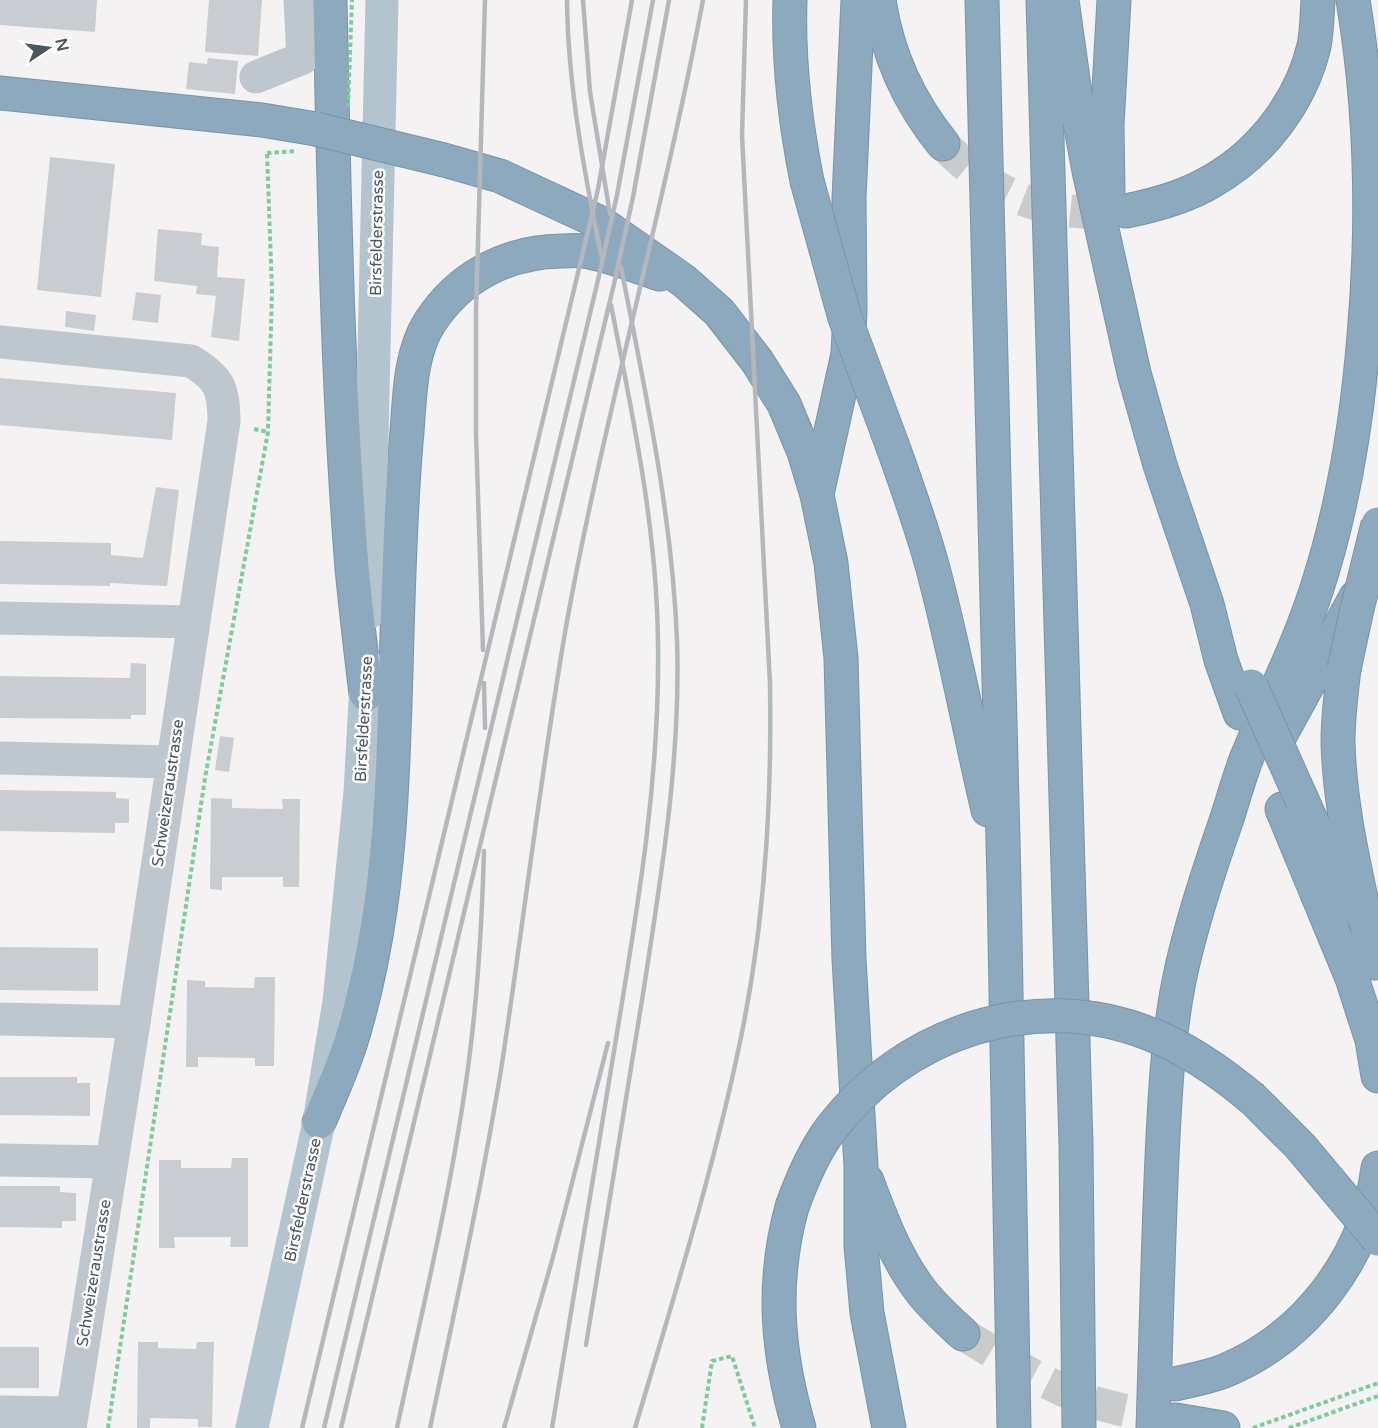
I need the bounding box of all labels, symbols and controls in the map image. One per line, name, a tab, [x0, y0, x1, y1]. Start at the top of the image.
north arrow	[18, 18, 78, 78]
text: N	[50, 36, 73, 53]
street label: Birsfelderstrasse	[366, 170, 388, 296]
street label: Birsfelderstrasse	[351, 656, 377, 782]
street label: Schweizeraustrasse	[148, 718, 188, 868]
street label: Birsfelderstrasse	[280, 1136, 326, 1264]
street label: Schweizeraustrasse	[72, 1198, 116, 1348]

